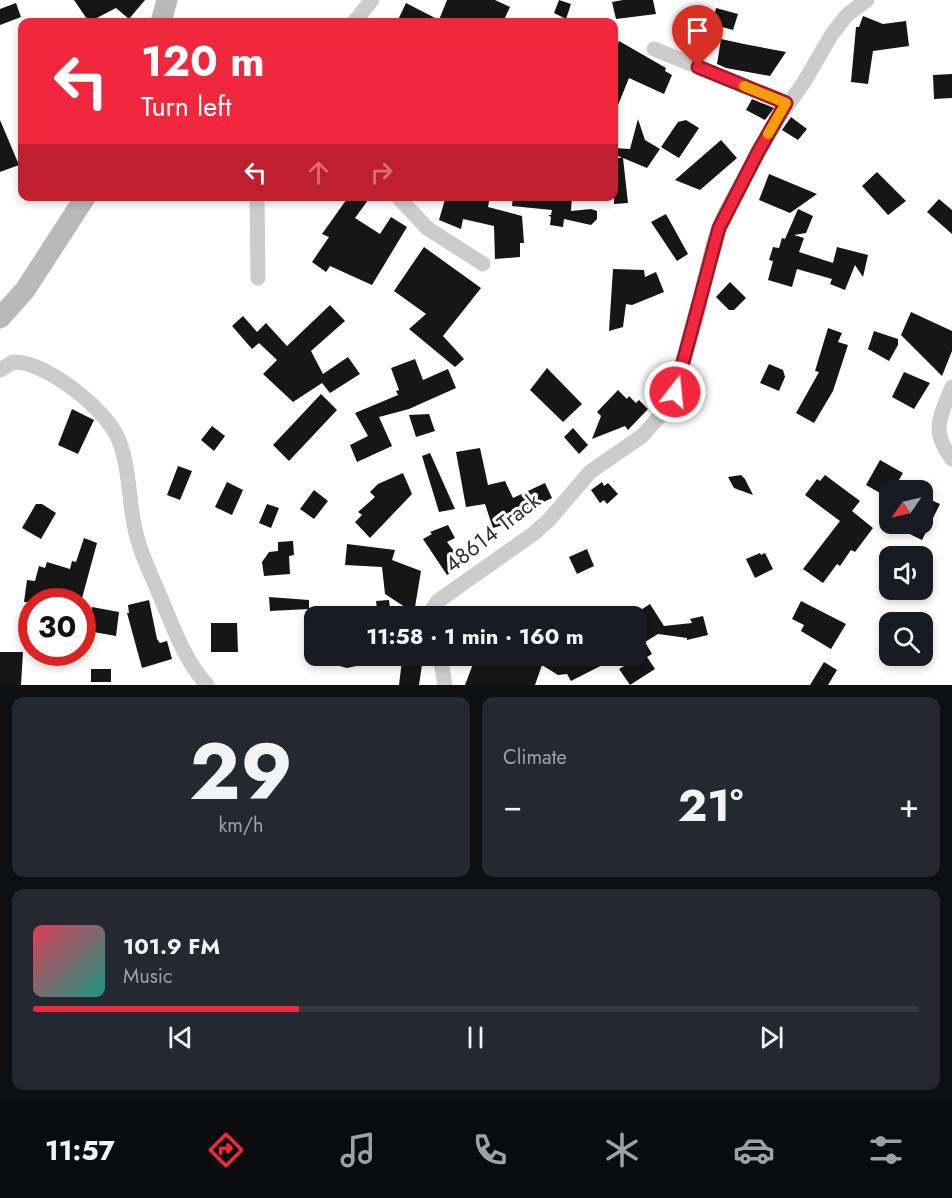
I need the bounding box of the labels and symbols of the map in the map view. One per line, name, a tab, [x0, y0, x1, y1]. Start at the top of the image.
pin	[672, 5, 723, 67]
position arrow	[643, 360, 707, 424]
north arrow	[879, 480, 933, 534]
street label: 48614 Track	[437, 484, 547, 580]
speed limit sign: 30	[18, 588, 96, 666]

